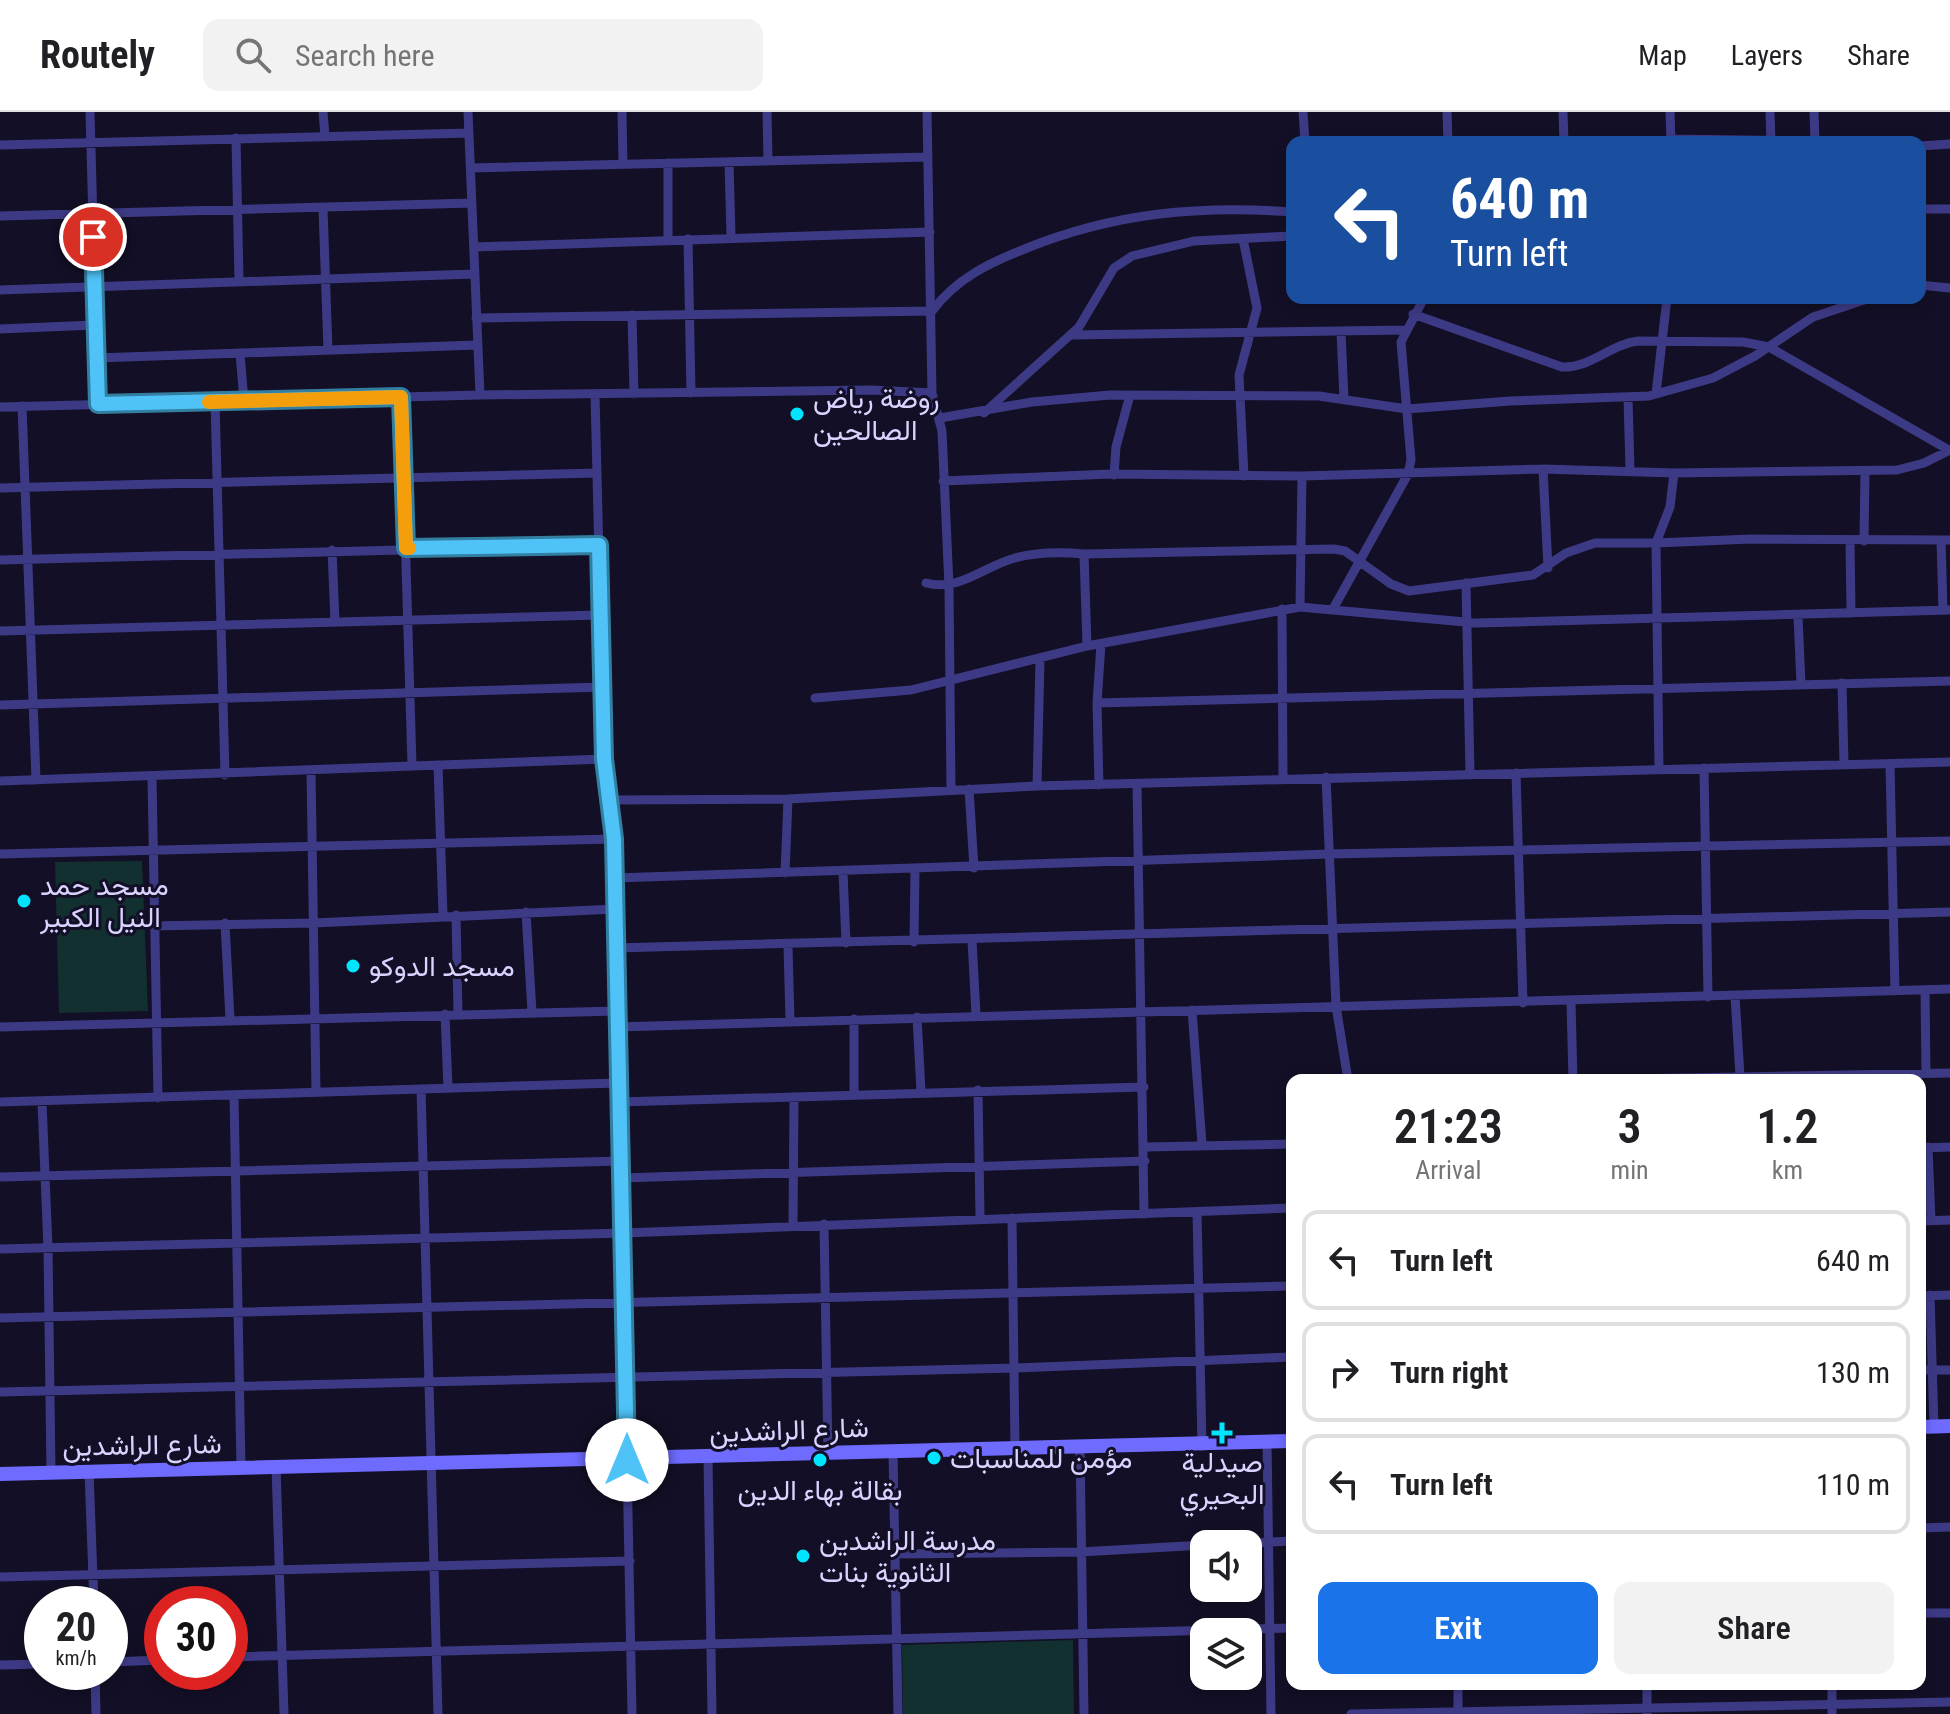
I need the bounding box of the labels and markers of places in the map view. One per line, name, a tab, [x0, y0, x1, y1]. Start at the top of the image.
pin	[59, 203, 127, 271]
place label: روضة رياض الصالحين	[813, 382, 940, 447]
marker: روضة رياض الصالحين	[788, 405, 806, 423]
place label: مسجد حمد النيل الكبير	[39, 869, 169, 935]
marker: مسجد حمد النيل الكبير	[15, 892, 33, 910]
place label: مسجد الدوكو	[369, 950, 515, 984]
marker: مسجد الدوكو	[344, 957, 362, 975]
marker: صيدلية البحيري	[1213, 1424, 1231, 1442]
place label: مؤمن للمناسبات	[950, 1442, 1132, 1476]
place label: صيدلية البحيري	[1179, 1446, 1265, 1517]
marker: مؤمن للمناسبات	[925, 1449, 943, 1467]
marker: بقالة بهاء الدين	[811, 1451, 829, 1469]
place label: بقالة بهاء الدين	[737, 1474, 903, 1508]
place label: مدرسة الراشدين الثانوية بنات	[819, 1524, 996, 1590]
marker: مدرسة الراشدين الثانوية بنات	[794, 1547, 812, 1565]

